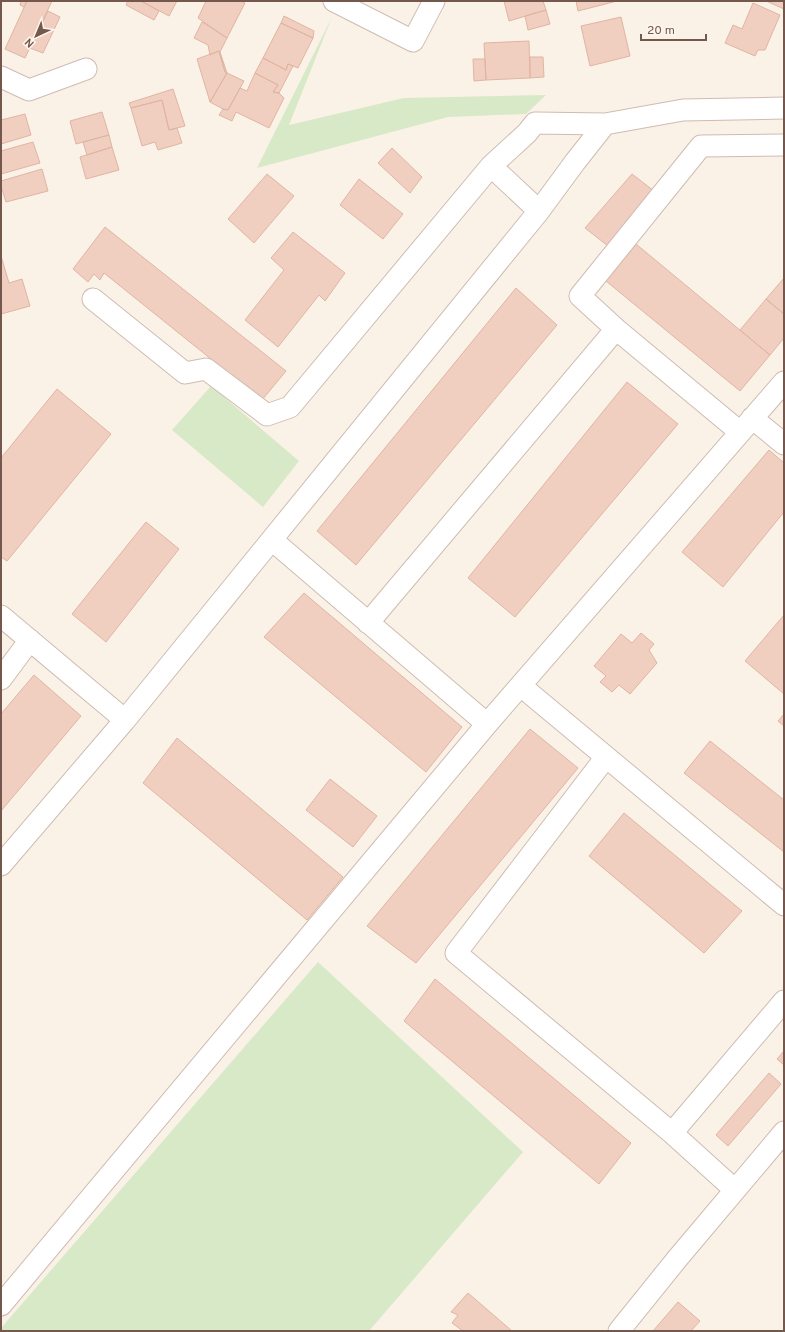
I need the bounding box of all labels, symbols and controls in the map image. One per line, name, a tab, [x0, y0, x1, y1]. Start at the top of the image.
north arrow	[16, 16, 56, 56]
scale bar	[641, 16, 706, 42]
text: 20 m	[647, 23, 675, 39]
text: N	[22, 35, 37, 50]

